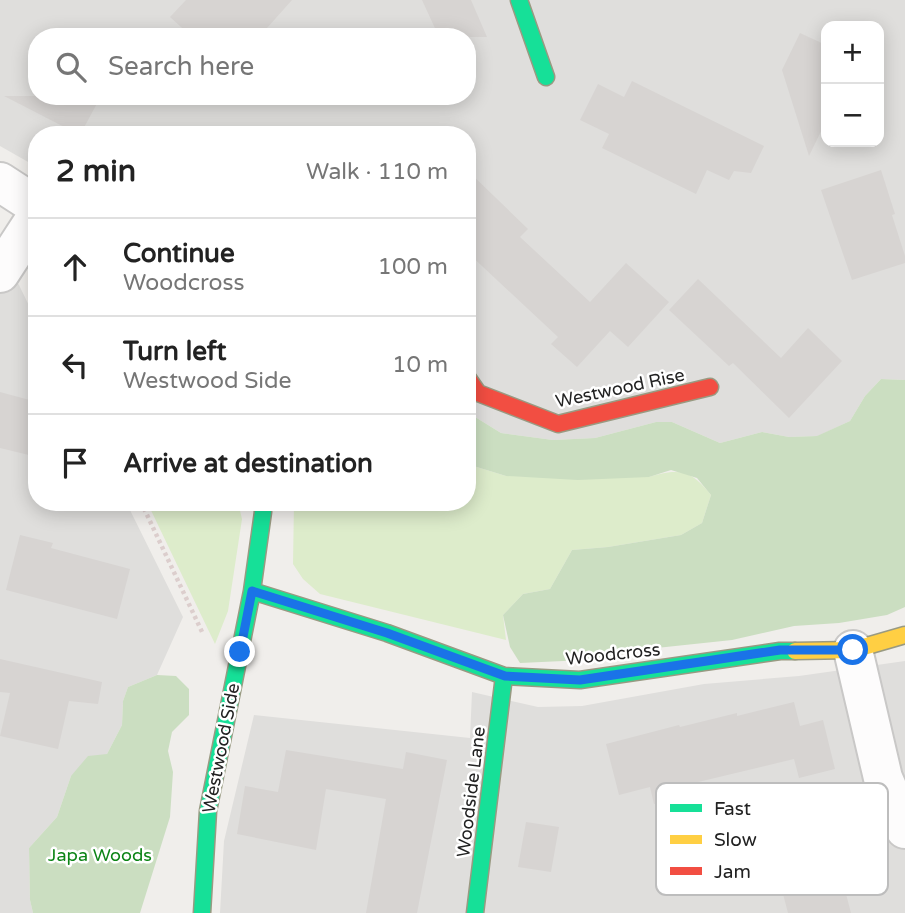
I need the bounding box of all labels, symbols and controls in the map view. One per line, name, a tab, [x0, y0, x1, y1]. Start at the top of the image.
map controls	[821, 21, 884, 147]
button: +	[821, 21, 884, 84]
search box	[28, 28, 476, 105]
icon: search	[52, 48, 90, 86]
text: Search here	[108, 51, 254, 82]
button: −	[821, 84, 884, 147]
text: 2 min	[56, 153, 136, 190]
text: Walk · 110 m	[306, 158, 448, 186]
text: Continue	[123, 238, 235, 269]
icon: ahead	[56, 248, 94, 286]
text: 100 m	[378, 253, 448, 281]
text: Woodcross	[123, 269, 245, 297]
text: Turn left	[123, 336, 226, 367]
icon: left	[56, 346, 94, 384]
text: 10 m	[392, 351, 448, 379]
street label: Westwood Rise	[554, 364, 686, 412]
text: Westwood Side	[123, 367, 292, 395]
icon: arrive	[56, 444, 94, 482]
text: Arrive at destination	[123, 448, 373, 479]
route start	[837, 634, 868, 665]
route end	[224, 636, 255, 667]
street label: Woodcross	[565, 638, 661, 670]
street label: Westwood Side	[198, 681, 244, 815]
street label: Woodside Lane	[452, 725, 490, 859]
legend	[656, 783, 888, 895]
text: Fast	[714, 798, 751, 820]
text: Slow	[714, 829, 757, 851]
park label: Japa Woods	[48, 844, 152, 866]
text: Jam	[714, 861, 751, 883]

